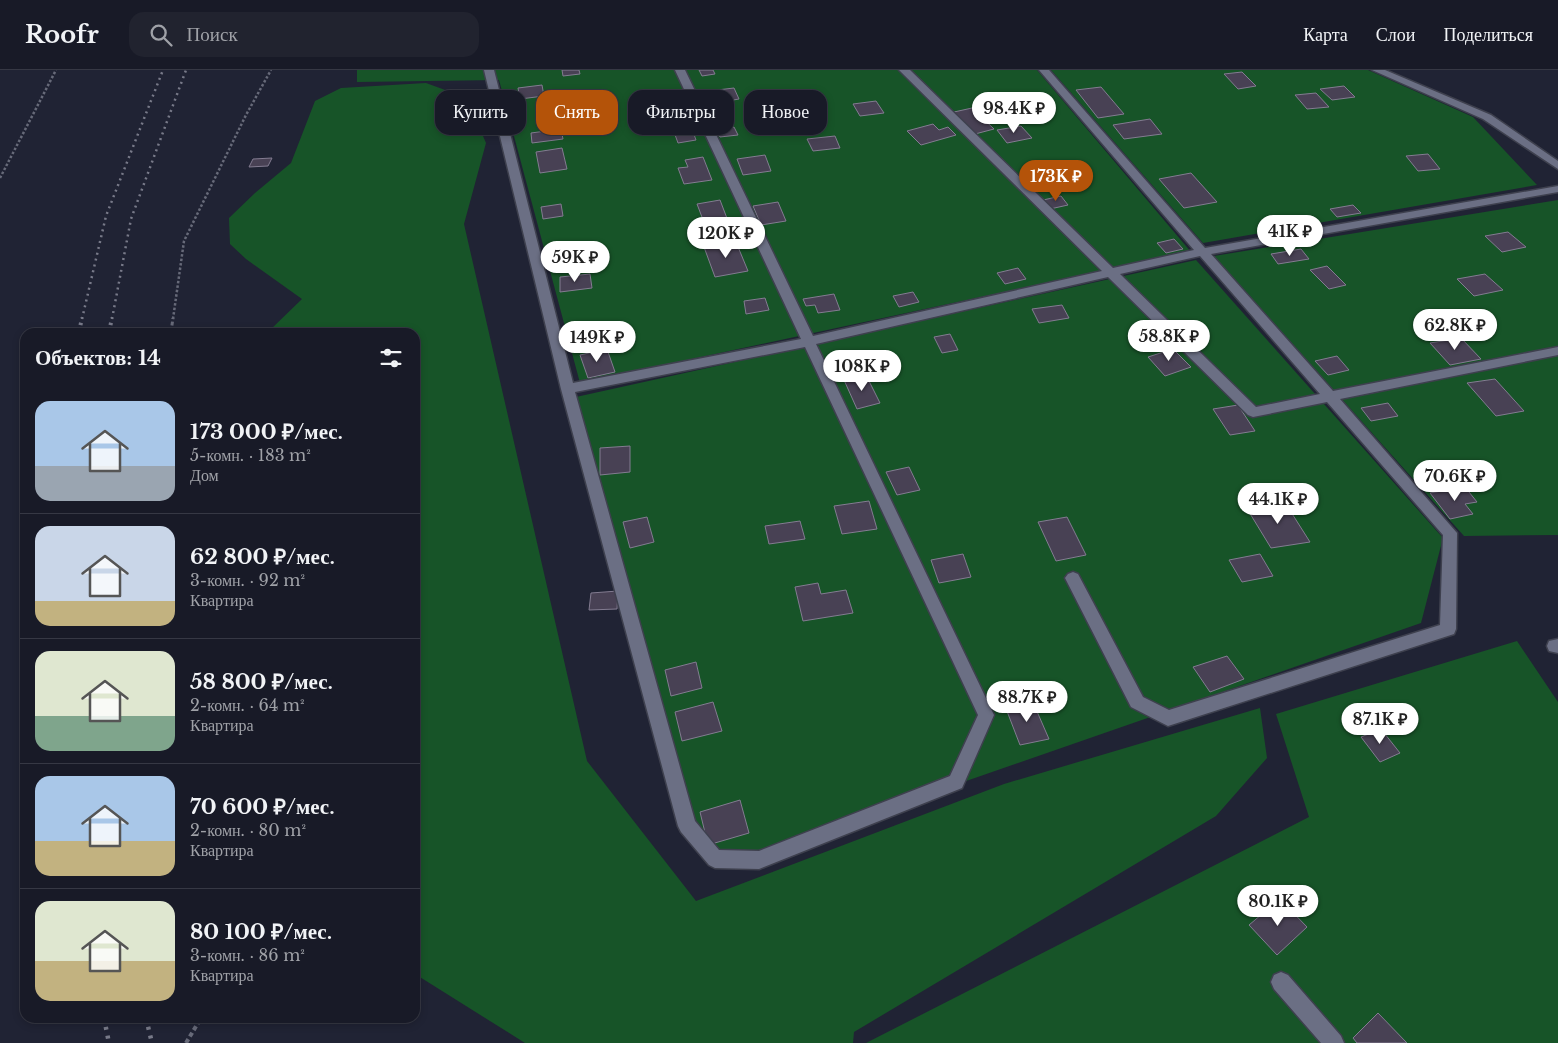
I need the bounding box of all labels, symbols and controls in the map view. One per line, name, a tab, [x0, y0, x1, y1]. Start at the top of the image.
search box	[129, 12, 479, 57]
text: Roofr	[25, 20, 99, 49]
icon: search	[147, 21, 175, 49]
text: Поиск	[187, 23, 238, 46]
text: Карта	[1303, 24, 1348, 46]
text: Слои	[1376, 24, 1415, 46]
text: Поделиться	[1443, 24, 1533, 46]
chip: Купить	[435, 90, 526, 135]
chip: Снять	[536, 90, 618, 135]
chip: Фильтры	[628, 90, 734, 135]
chip: Новое	[744, 90, 827, 135]
pin: 98.4K ₽	[968, 92, 1060, 134]
text: 98.4K ₽	[983, 98, 1045, 118]
pin: 173K ₽	[1015, 160, 1097, 202]
text: 173K ₽	[1030, 166, 1082, 186]
pin: 41K ₽	[1255, 214, 1325, 257]
pin: 120K ₽	[685, 216, 767, 259]
text: 41K ₽	[1268, 221, 1312, 241]
text: 120K ₽	[698, 223, 754, 243]
pin: 59K ₽	[540, 240, 610, 283]
text: 59K ₽	[552, 247, 598, 267]
pin: 62.8K ₽	[1409, 308, 1501, 351]
text: 62.8K ₽	[1424, 315, 1486, 335]
pin: 149K ₽	[556, 320, 638, 363]
pin: 58.8K ₽	[1123, 320, 1215, 362]
text: 58.8K ₽	[1139, 326, 1199, 346]
text: 149K ₽	[570, 327, 624, 347]
icon: filters	[377, 344, 405, 372]
text: Объектов: 14	[35, 345, 161, 371]
pin: 108K ₽	[821, 350, 903, 392]
text: 108K ₽	[834, 356, 890, 376]
text: 173 000 ₽/мес.	[190, 419, 343, 445]
icon: home	[75, 421, 135, 481]
text: 5-комн. · 183 m²	[190, 445, 311, 465]
pin: 70.6K ₽	[1409, 460, 1501, 502]
text: Дом	[190, 465, 219, 485]
text: 70.6K ₽	[1424, 466, 1486, 486]
pin: 44.1K ₽	[1232, 482, 1324, 525]
text: 44.1K ₽	[1249, 489, 1307, 509]
text: 62 800 ₽/мес.	[190, 544, 335, 570]
icon: home	[75, 546, 135, 606]
text: 3-комн. · 92 m²	[190, 570, 305, 590]
text: Квартира	[190, 590, 254, 610]
text: 58 800 ₽/мес.	[190, 669, 333, 695]
icon: home	[75, 671, 135, 731]
pin: 88.7K ₽	[981, 680, 1073, 723]
text: 88.7K ₽	[998, 687, 1056, 707]
text: 2-комн. · 64 m²	[190, 695, 305, 715]
pin: 87.1K ₽	[1334, 702, 1426, 745]
text: 87.1K ₽	[1353, 709, 1408, 729]
text: Квартира	[190, 715, 254, 735]
text: 70 600 ₽/мес.	[190, 794, 335, 820]
icon: home	[75, 796, 135, 856]
text: 2-комн. · 80 m²	[190, 820, 306, 840]
text: Квартира	[190, 840, 254, 860]
pin: 80.1K ₽	[1232, 884, 1324, 927]
text: 80.1K ₽	[1248, 891, 1308, 911]
text: 80 100 ₽/мес.	[190, 919, 332, 945]
icon: home	[75, 921, 135, 981]
text: 3-комн. · 86 m²	[190, 945, 305, 965]
text: Квартира	[190, 965, 254, 985]

